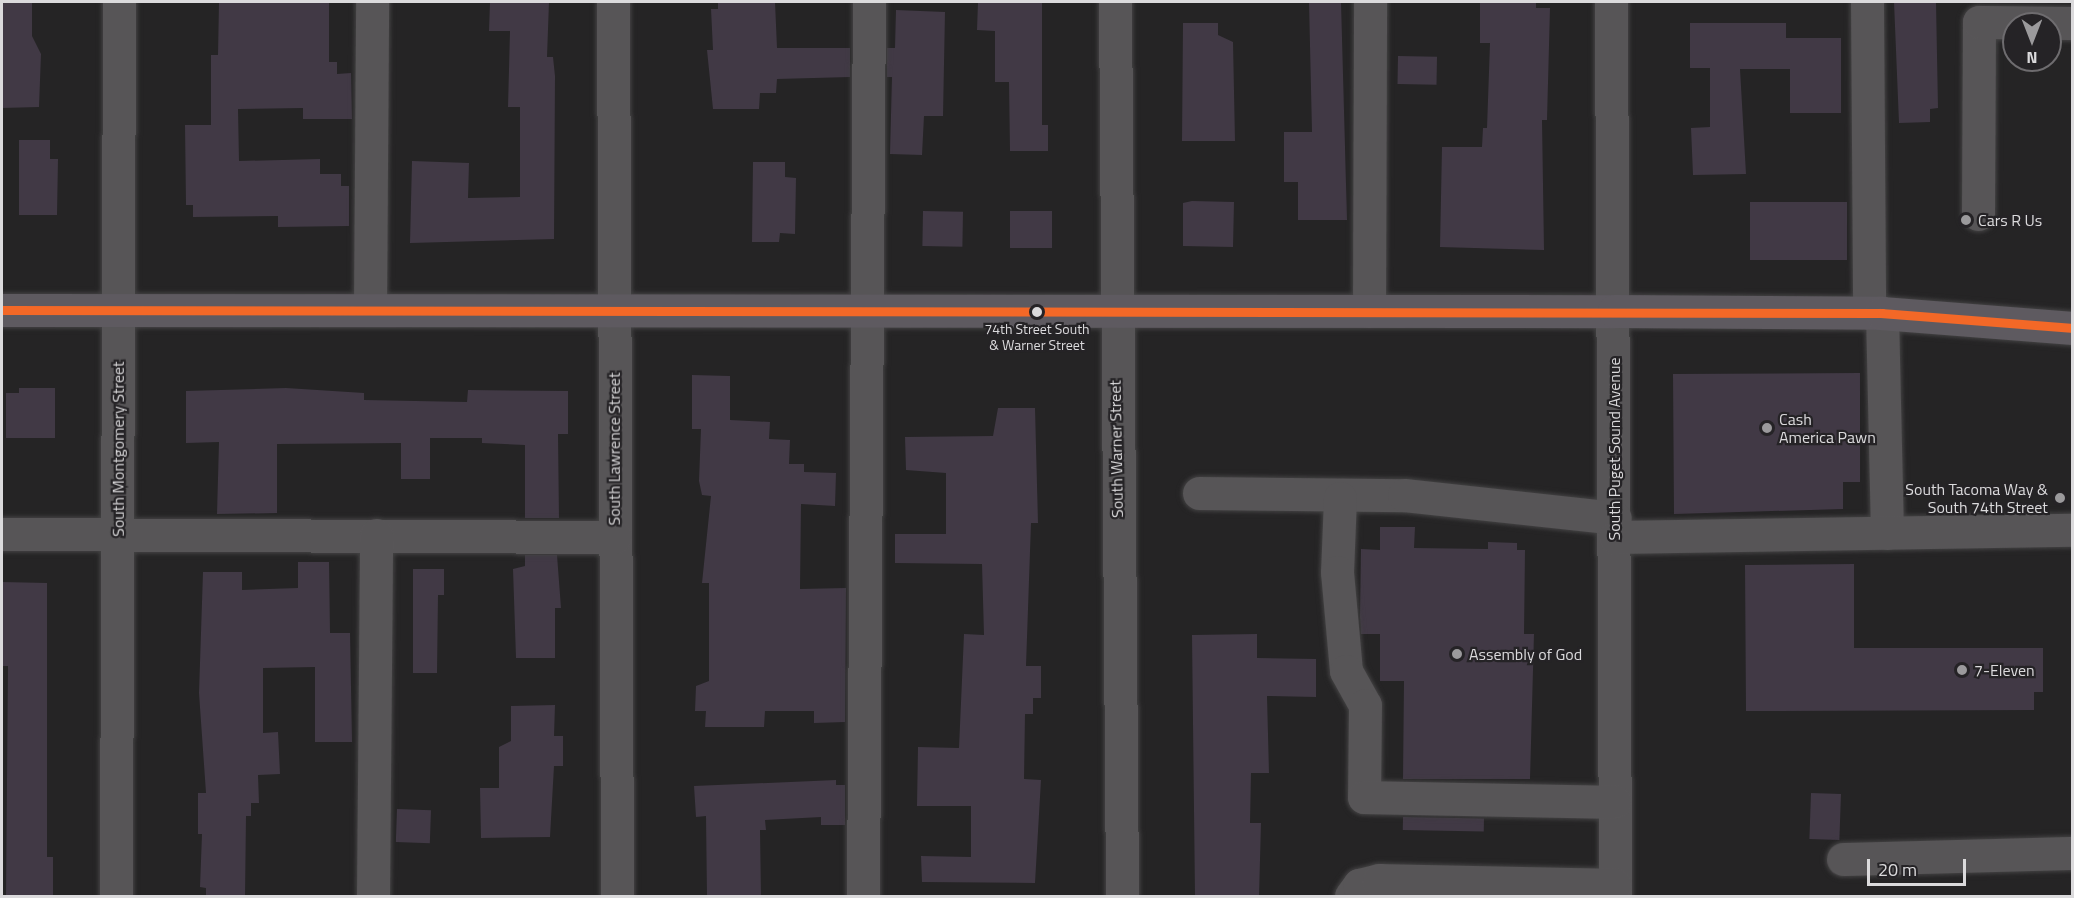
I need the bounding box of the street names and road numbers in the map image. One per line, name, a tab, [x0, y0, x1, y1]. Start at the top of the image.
street label: South Puget Sound Avenue	[1604, 358, 1624, 540]
street label: South Montgomery Street	[108, 361, 128, 537]
street label: South Lawrence Street	[604, 373, 624, 525]
street label: South Warner Street	[1105, 380, 1127, 518]

